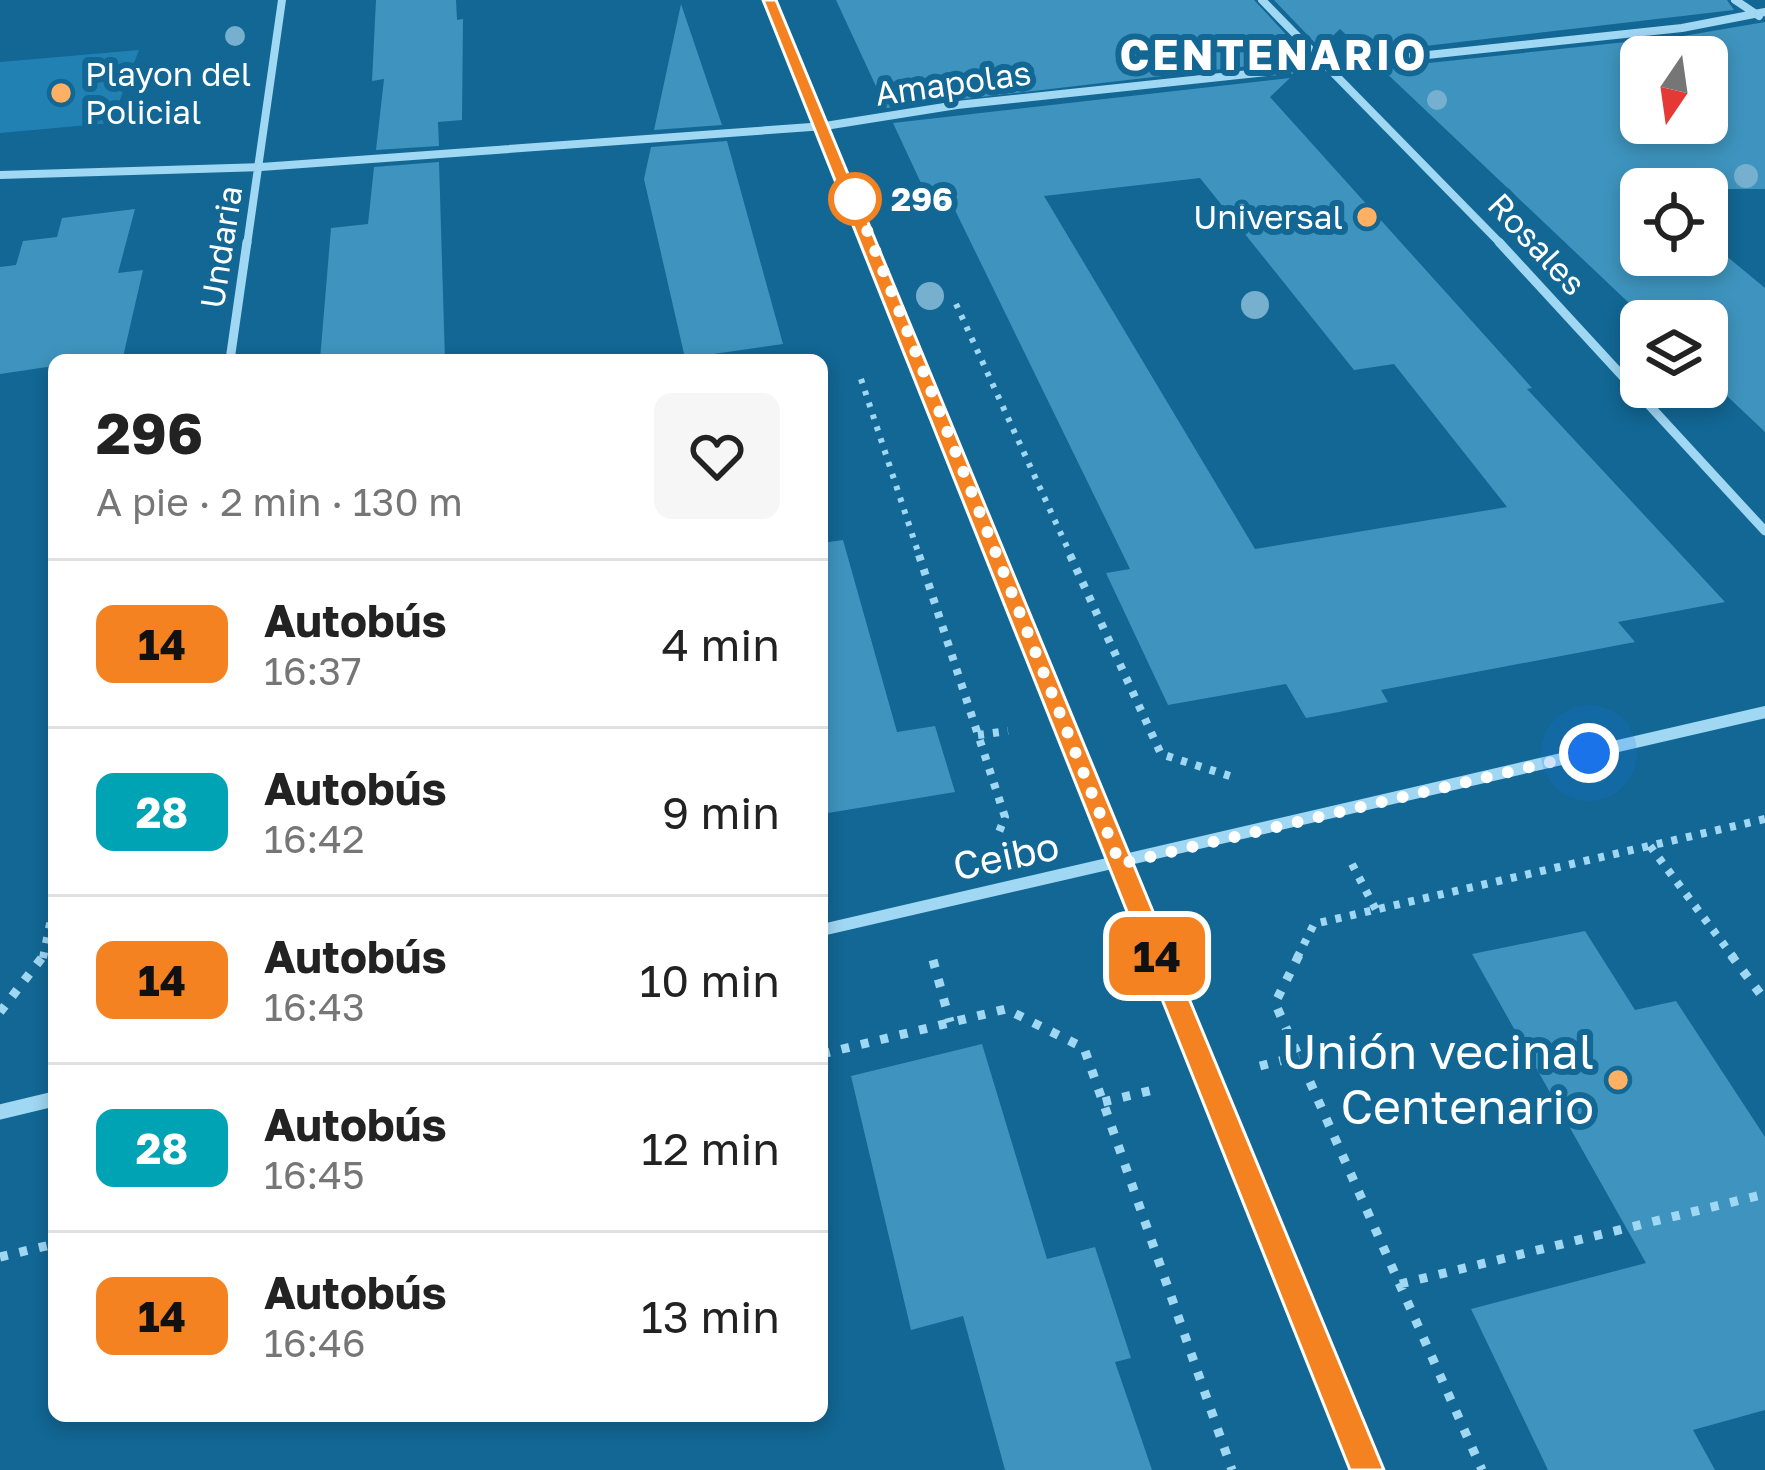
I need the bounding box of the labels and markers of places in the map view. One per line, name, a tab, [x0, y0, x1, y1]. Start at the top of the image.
place label: Playon del Policial	[85, 54, 251, 131]
marker: Playon del Policial	[48, 80, 74, 106]
marker: 296	[830, 174, 880, 224]
place label: 296	[891, 179, 953, 218]
place label: Universal	[1193, 197, 1343, 236]
marker: Universal	[1354, 204, 1380, 230]
place label: Unión vecinal Centenario	[1281, 1022, 1594, 1135]
marker: Unión vecinal Centenario	[1605, 1067, 1631, 1093]

